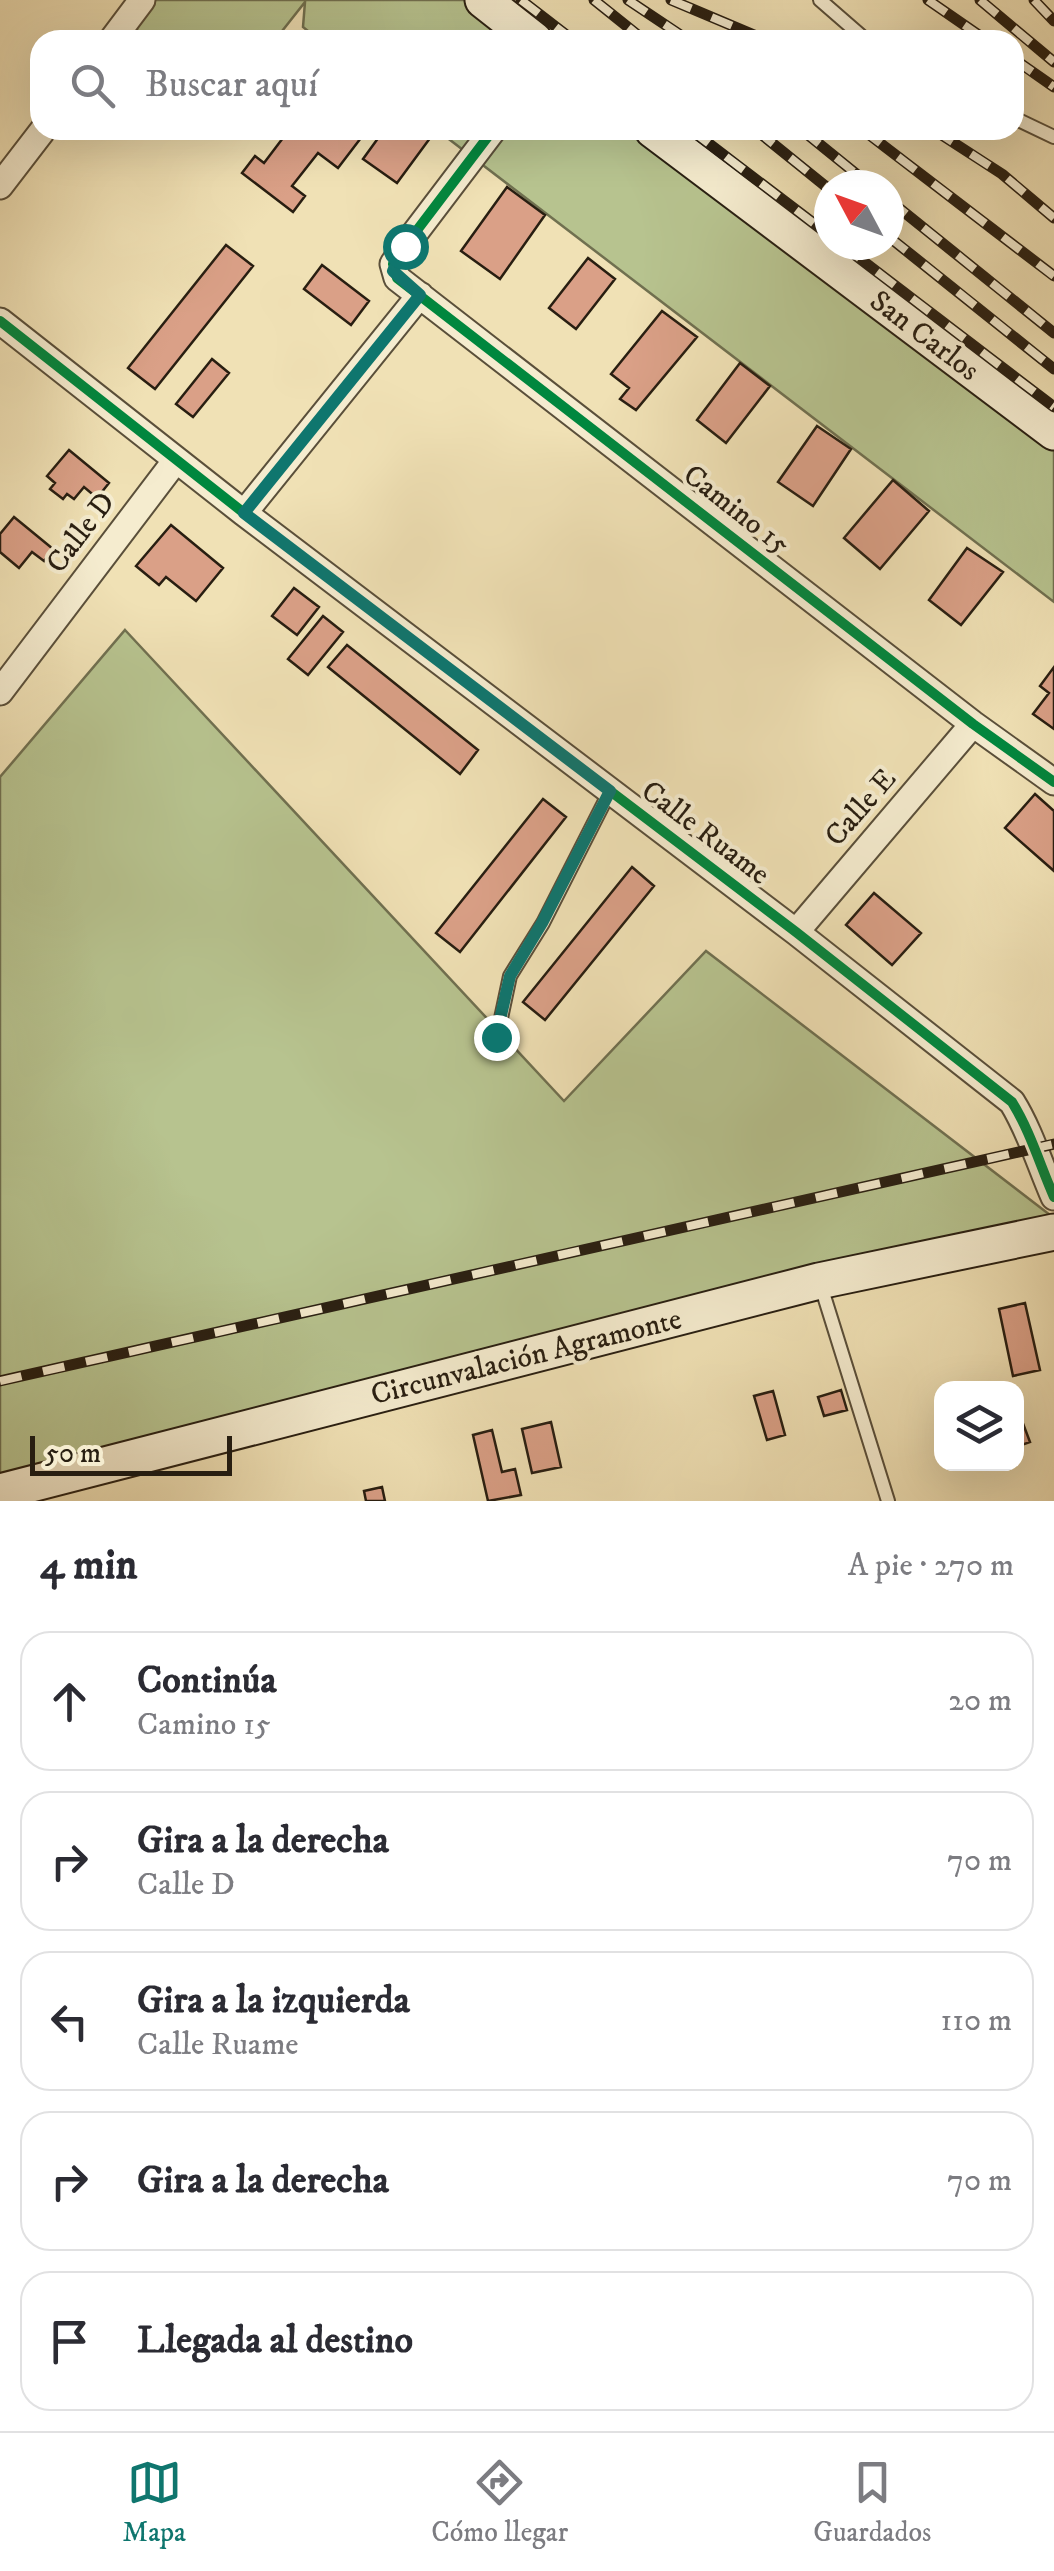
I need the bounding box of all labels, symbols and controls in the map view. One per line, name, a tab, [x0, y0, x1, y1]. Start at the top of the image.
search box	[30, 30, 1024, 140]
icon: search	[65, 58, 120, 113]
text: Buscar aquí	[145, 61, 318, 109]
north arrow	[814, 170, 904, 260]
route start	[383, 224, 429, 270]
street label: San Carlos	[862, 283, 986, 389]
street label: Camino 15	[675, 457, 797, 563]
street label: Calle D	[39, 485, 124, 581]
street label: Calle E	[817, 762, 905, 854]
street label: Calle Ruame	[633, 773, 777, 894]
route end	[474, 1015, 520, 1061]
street label: Circunvalación Agramonte	[367, 1301, 686, 1414]
map controls	[934, 1381, 1024, 1471]
button: layers	[934, 1381, 1024, 1471]
scale bar	[30, 1431, 232, 1476]
text: 50 m	[45, 1436, 101, 1471]
text: 4 min	[40, 1540, 138, 1592]
text: A pie · 270 m	[848, 1546, 1014, 1586]
text: Continúa	[137, 1657, 277, 1705]
icon: ahead	[42, 1674, 97, 1729]
text: 20 m	[948, 1681, 1012, 1721]
text: Camino 15	[137, 1705, 271, 1745]
text: Gira a la derecha	[137, 1817, 389, 1865]
icon: right	[42, 1834, 97, 1889]
text: 70 m	[947, 1841, 1012, 1881]
text: Calle D	[137, 1865, 235, 1905]
text: Gira a la izquierda	[137, 1977, 410, 2025]
icon: left	[42, 1994, 97, 2049]
text: 110 m	[940, 2001, 1012, 2041]
text: Calle Ruame	[137, 2025, 299, 2065]
icon: right	[42, 2154, 97, 2209]
text: Gira a la derecha	[137, 2157, 389, 2205]
text: 70 m	[947, 2161, 1012, 2201]
icon: arrive	[42, 2314, 97, 2369]
text: Llegada al destino	[137, 2317, 413, 2365]
tab: Mapa	[123, 2455, 186, 2550]
tab: Cómo llegar	[431, 2455, 568, 2550]
tab: Guardados	[813, 2455, 931, 2550]

